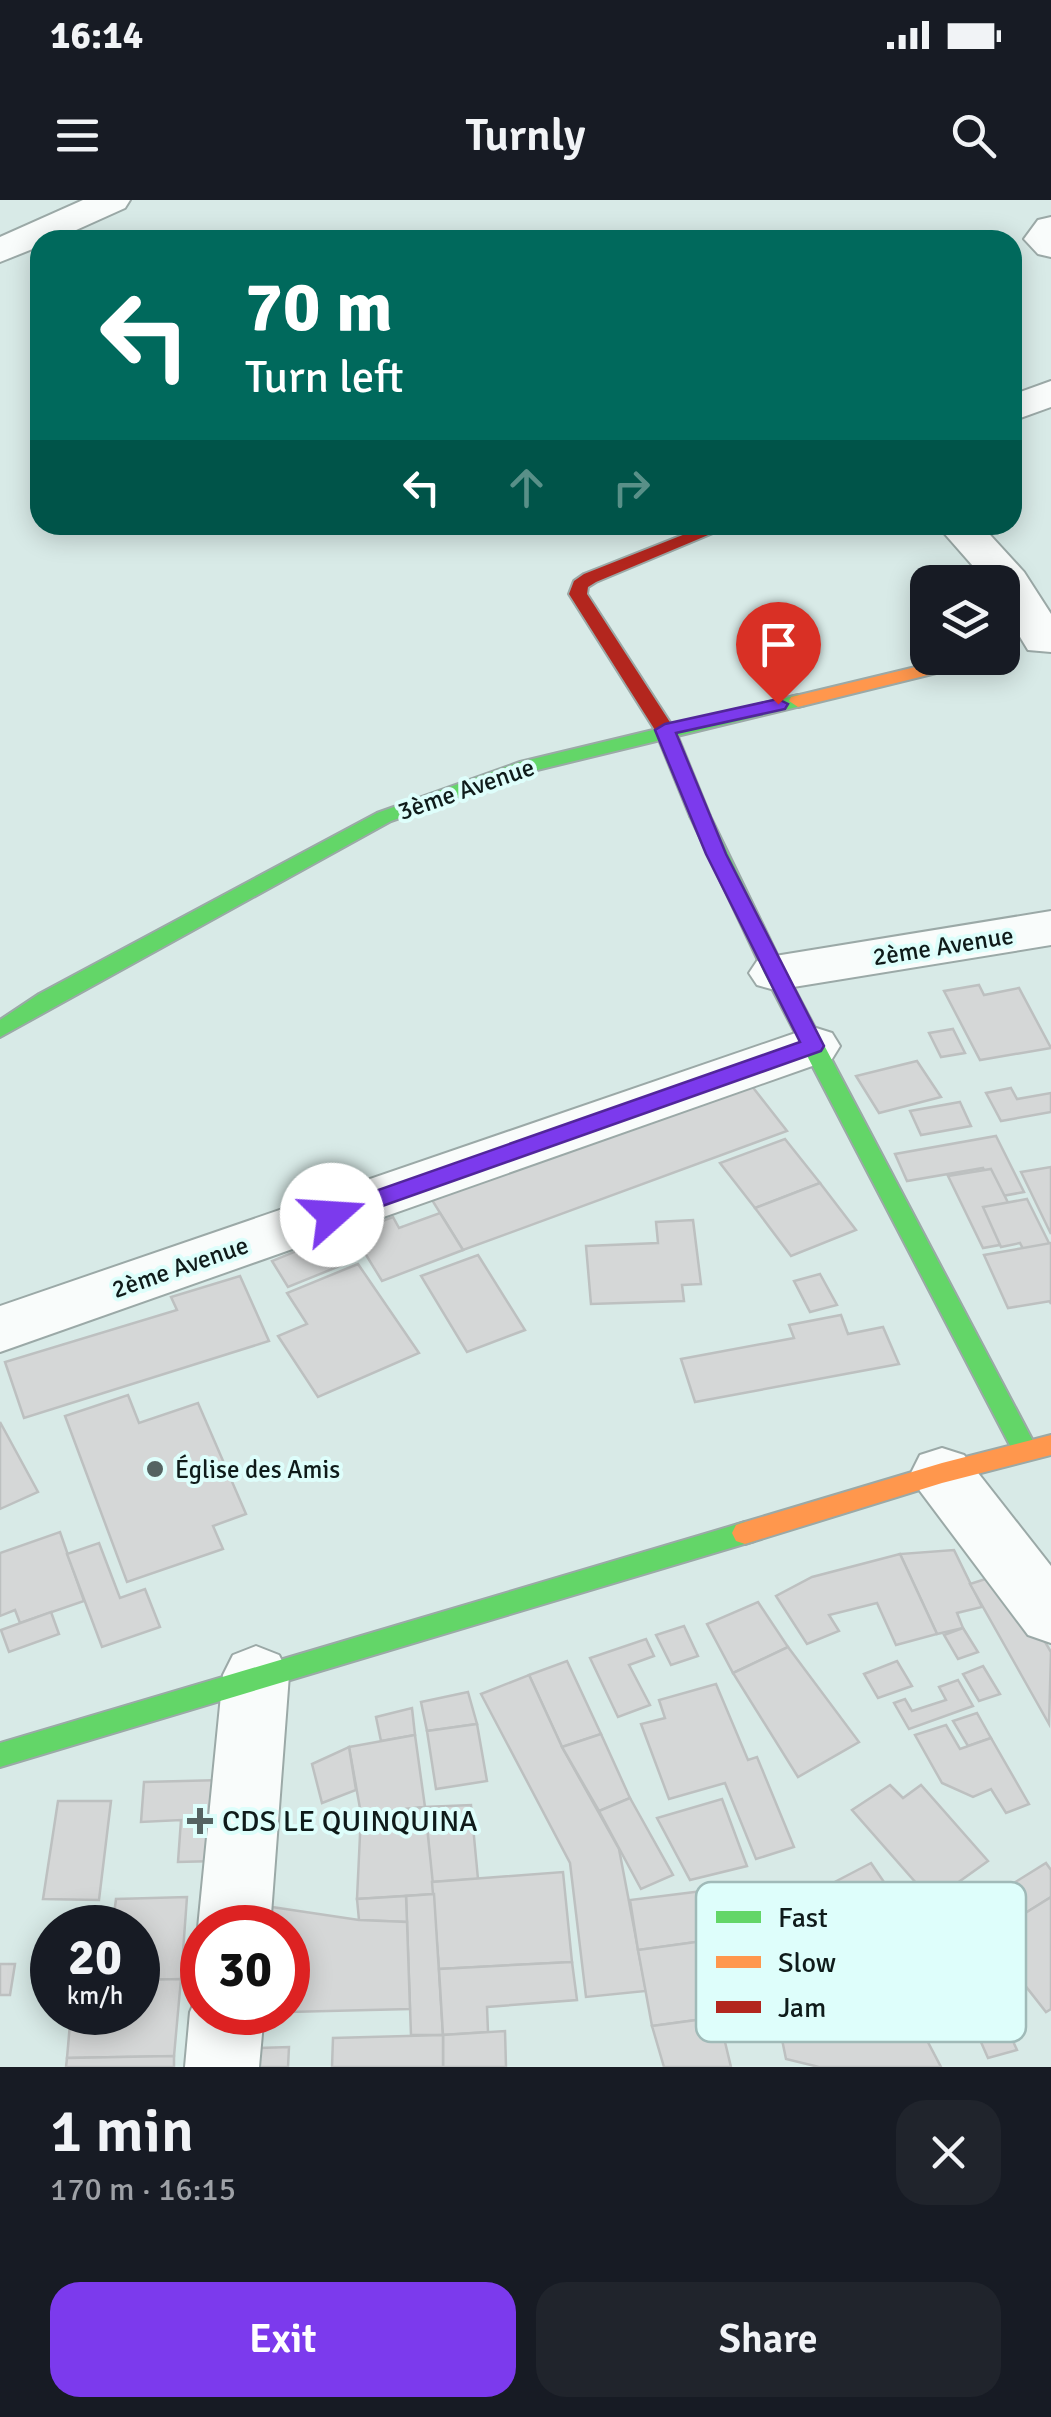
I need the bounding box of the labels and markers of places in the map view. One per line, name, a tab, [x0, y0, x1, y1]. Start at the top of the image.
pin	[736, 602, 821, 705]
place label: Église des Amis	[175, 1454, 340, 1485]
marker: Église des Amis	[144, 1458, 166, 1480]
place label: CDS LE QUINQUINA	[222, 1803, 478, 1840]
marker: CDS LE QUINQUINA	[187, 1808, 213, 1834]

